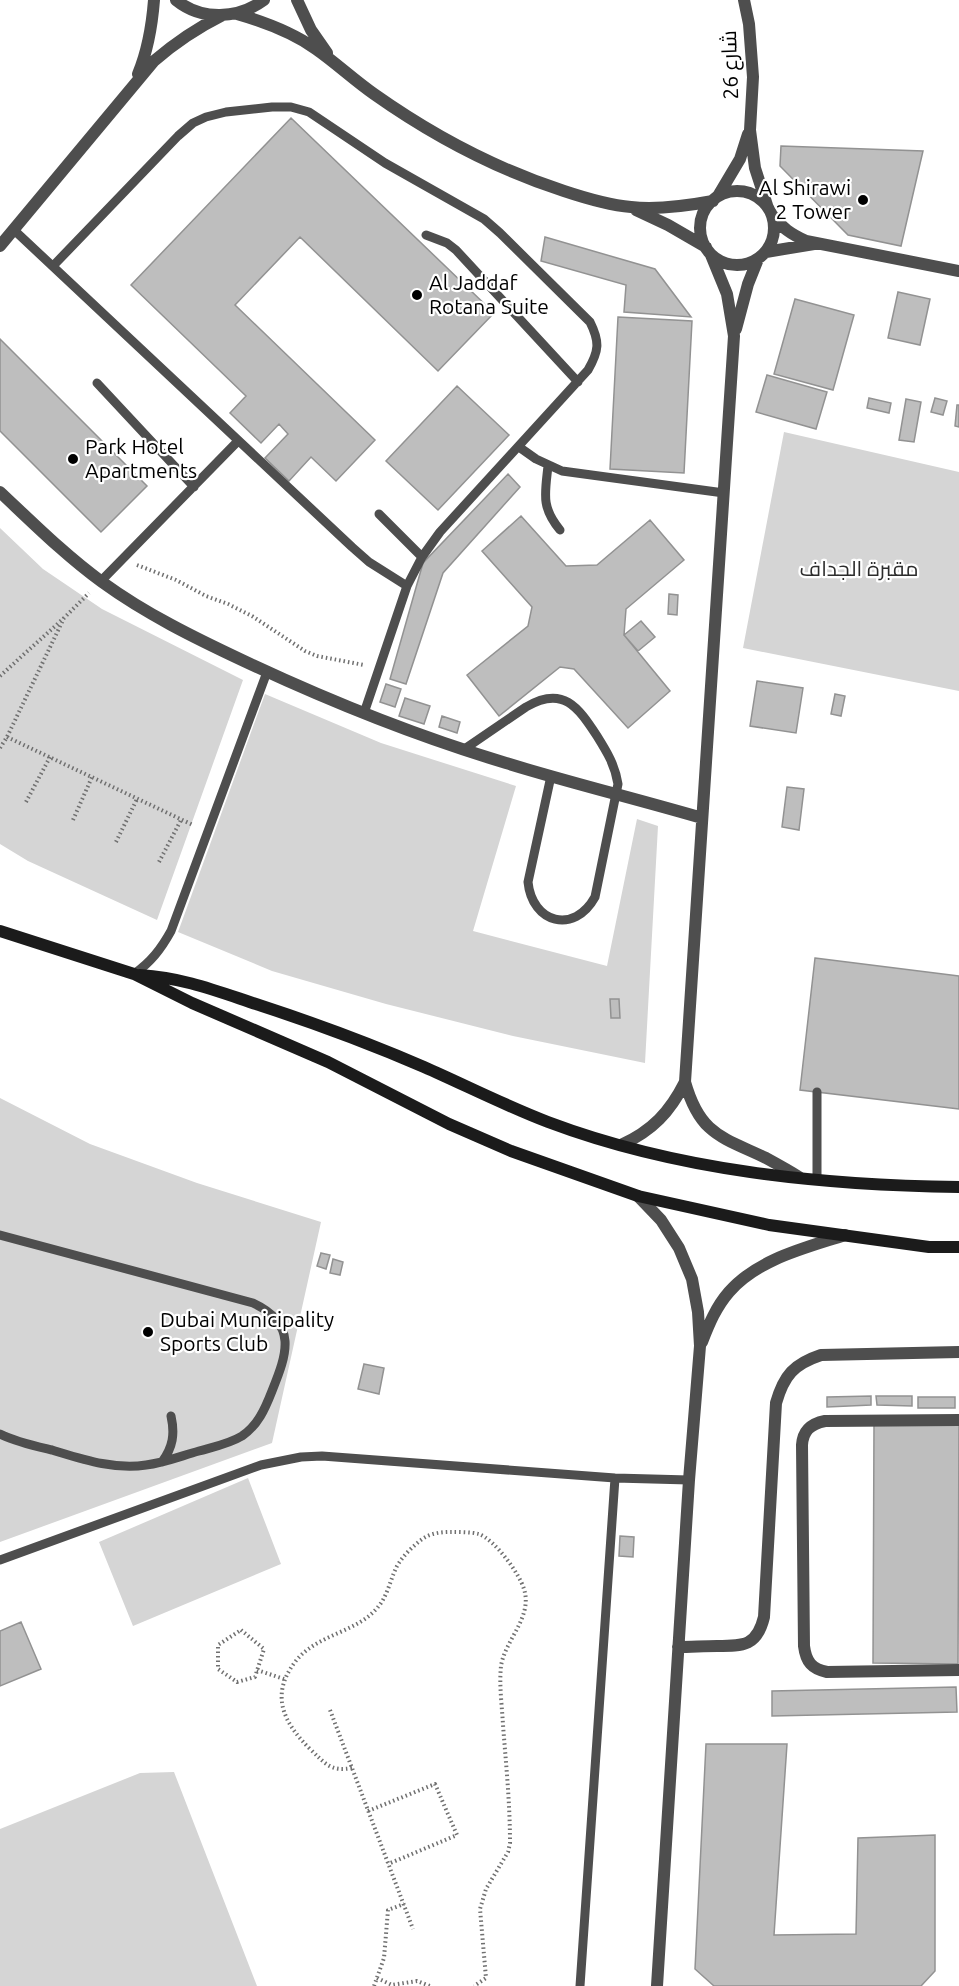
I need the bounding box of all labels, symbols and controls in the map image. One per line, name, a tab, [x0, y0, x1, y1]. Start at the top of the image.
street label: شارع 26	[716, 30, 745, 100]
place label: Al Shirawi 2 Tower	[759, 175, 851, 223]
marker: Al Shirawi 2 Tower	[856, 193, 870, 207]
place label: Al Jaddaf Rotana Suite	[429, 270, 549, 318]
marker: Al Jaddaf Rotana Suite	[410, 288, 424, 302]
place label: Park Hotel Apartments	[85, 434, 197, 482]
marker: Park Hotel Apartments	[66, 452, 80, 466]
park label: مقبرة الجداف	[799, 556, 919, 581]
place label: Dubai Municipality Sports Club	[160, 1307, 334, 1355]
marker: Dubai Municipality Sports Club	[141, 1325, 155, 1339]

